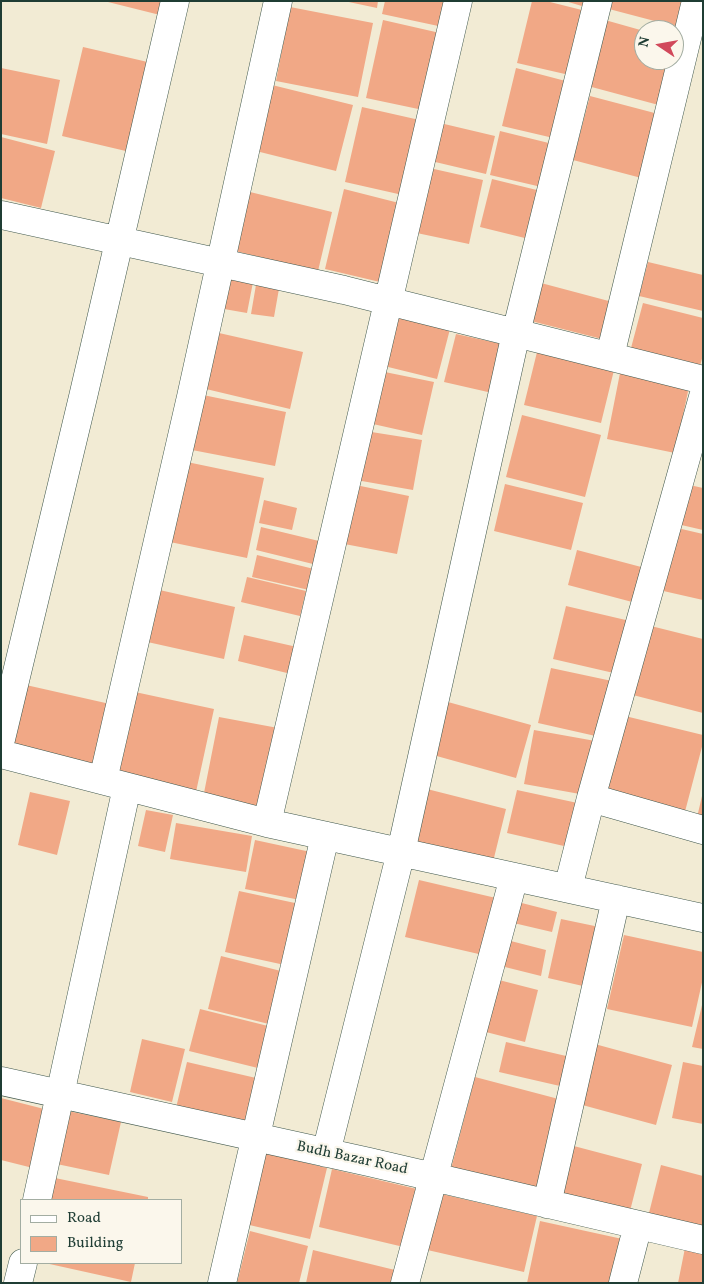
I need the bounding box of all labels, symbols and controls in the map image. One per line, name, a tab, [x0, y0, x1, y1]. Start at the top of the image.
north arrow	[634, 20, 684, 70]
text: N	[634, 35, 655, 49]
street label: Budh Bazar Road	[295, 1138, 409, 1180]
legend	[20, 1199, 182, 1264]
text: Road	[67, 1208, 101, 1229]
text: Building	[67, 1233, 123, 1254]

